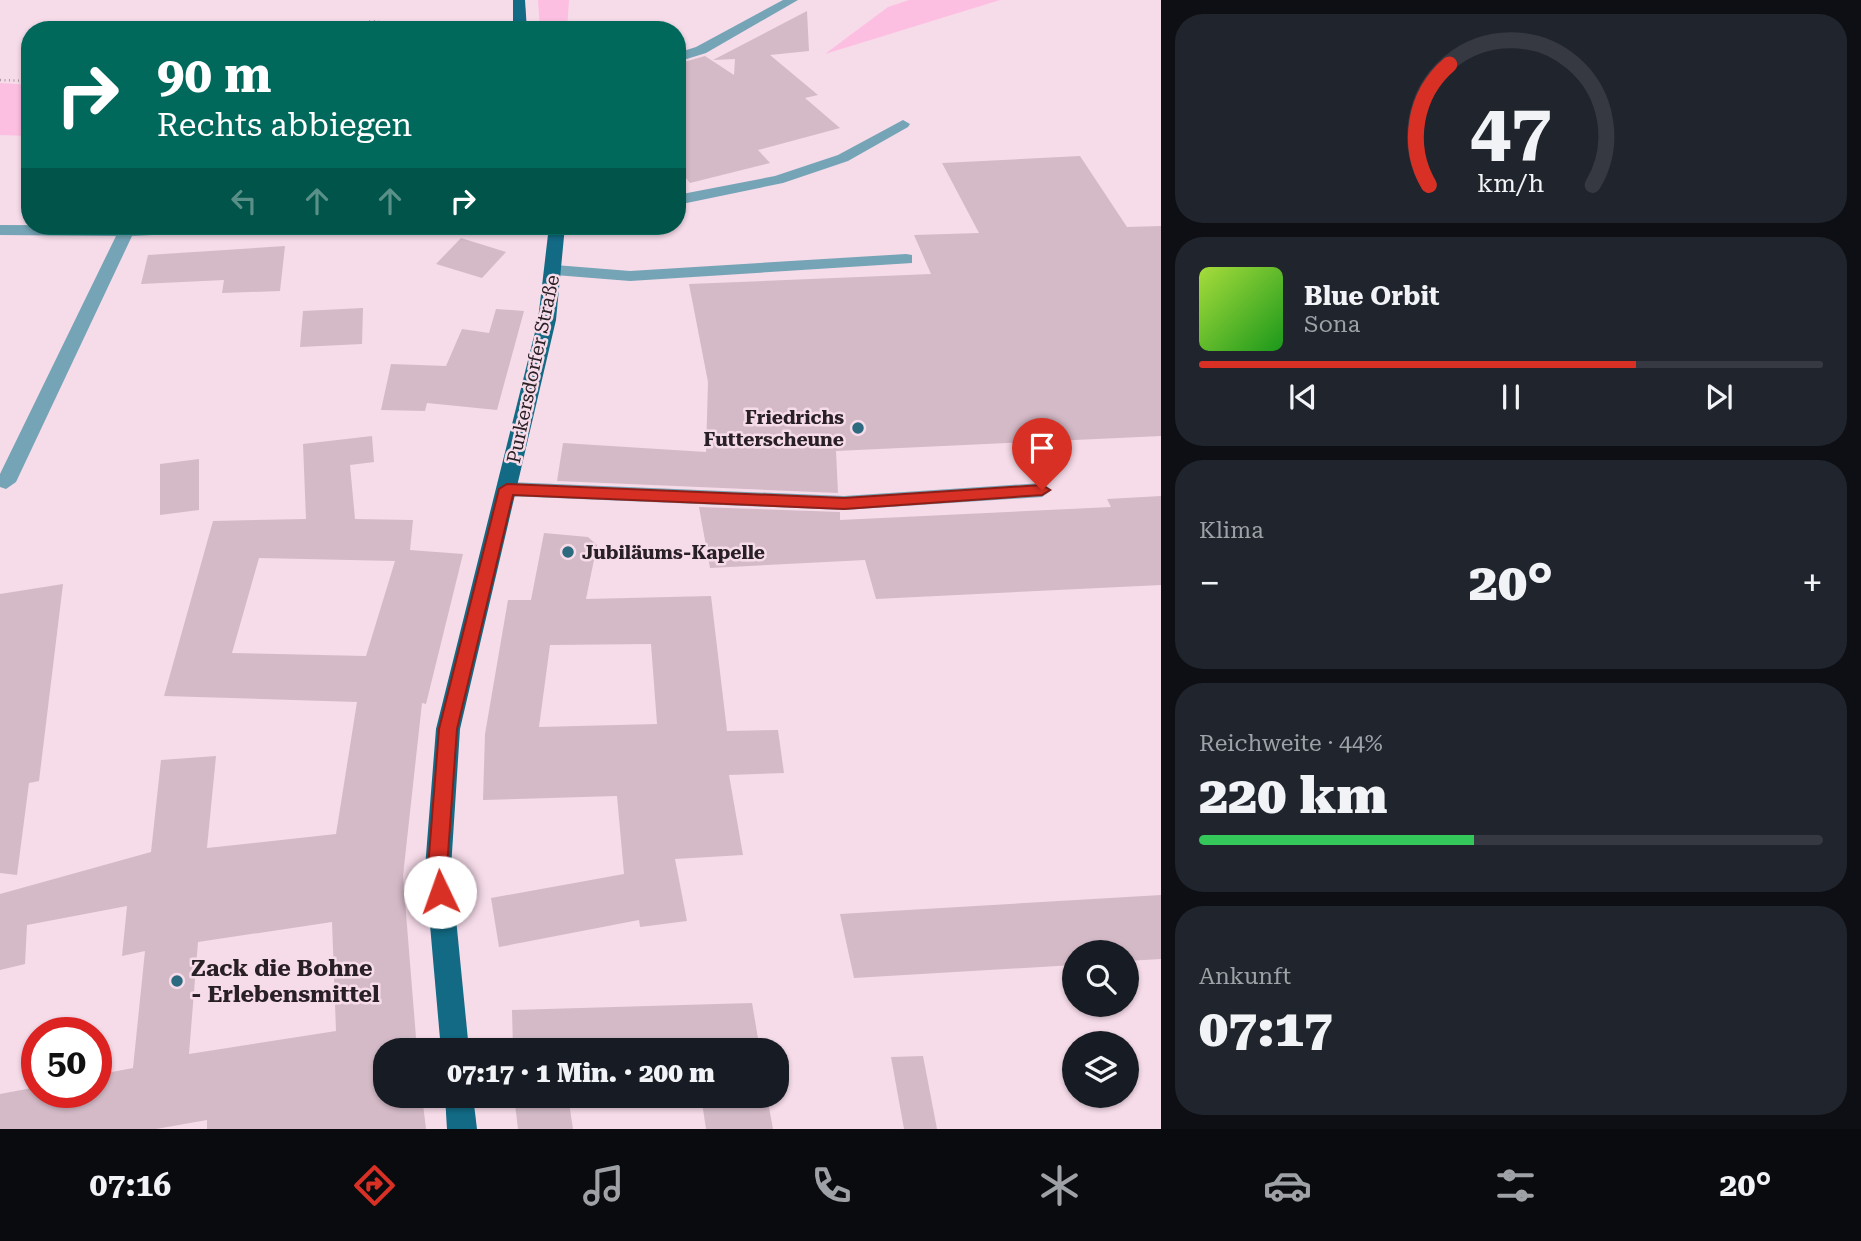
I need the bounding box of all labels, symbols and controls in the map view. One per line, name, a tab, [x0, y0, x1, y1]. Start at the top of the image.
text: 90 m	[157, 47, 272, 104]
icon: right	[42, 49, 133, 140]
text: 47	[1470, 88, 1552, 173]
text: Rechts abbiegen	[157, 106, 412, 144]
text: km/h	[1478, 168, 1544, 197]
icon: left	[225, 182, 263, 220]
icon: ahead	[298, 182, 336, 220]
icon: ahead	[371, 182, 409, 220]
icon: right	[444, 182, 482, 220]
street label: Purkersdorfer Straße	[502, 273, 564, 465]
text: Blue Orbit	[1304, 281, 1440, 311]
text: Sona	[1304, 311, 1360, 338]
icon: previous	[1284, 378, 1322, 416]
icon: pause	[1492, 378, 1530, 416]
icon: next	[1700, 378, 1738, 416]
place label: Friedrichs Futterscheune	[703, 406, 844, 451]
pin	[1012, 418, 1072, 490]
marker: Friedrichs Futterscheune	[850, 420, 866, 436]
icon: arrive	[1023, 429, 1061, 467]
text: Klima	[1199, 517, 1264, 544]
place label: Jubiläums-Kapelle	[582, 541, 765, 564]
marker: Jubiläums-Kapelle	[560, 544, 576, 560]
text: 20°	[1469, 552, 1553, 613]
text: −	[1199, 561, 1220, 605]
text: +	[1802, 561, 1823, 605]
text: Reichweite · 44%	[1199, 730, 1383, 757]
text: 220 km	[1199, 765, 1387, 826]
position arrow	[403, 855, 477, 929]
map controls	[1062, 940, 1139, 1108]
button: search	[1062, 940, 1139, 1017]
place label: Zack die Bohne - Erlebensmittel	[191, 955, 380, 1008]
text: Ankunft	[1199, 963, 1291, 990]
marker: Zack die Bohne - Erlebensmittel	[169, 973, 185, 989]
text: 07:17	[1199, 998, 1333, 1059]
speed limit sign: 50	[21, 1017, 112, 1108]
button: layers	[1062, 1031, 1139, 1108]
text: 07:17 · 1 Min. · 200 m	[447, 1058, 715, 1088]
icon: directions	[350, 1161, 399, 1210]
icon: music	[579, 1161, 628, 1210]
icon: phone	[807, 1161, 856, 1210]
icon: climate	[1035, 1161, 1084, 1210]
icon: car	[1263, 1161, 1312, 1210]
icon: filters	[1491, 1161, 1540, 1210]
text: 07:16	[90, 1166, 171, 1204]
text: 20°	[1720, 1166, 1771, 1204]

